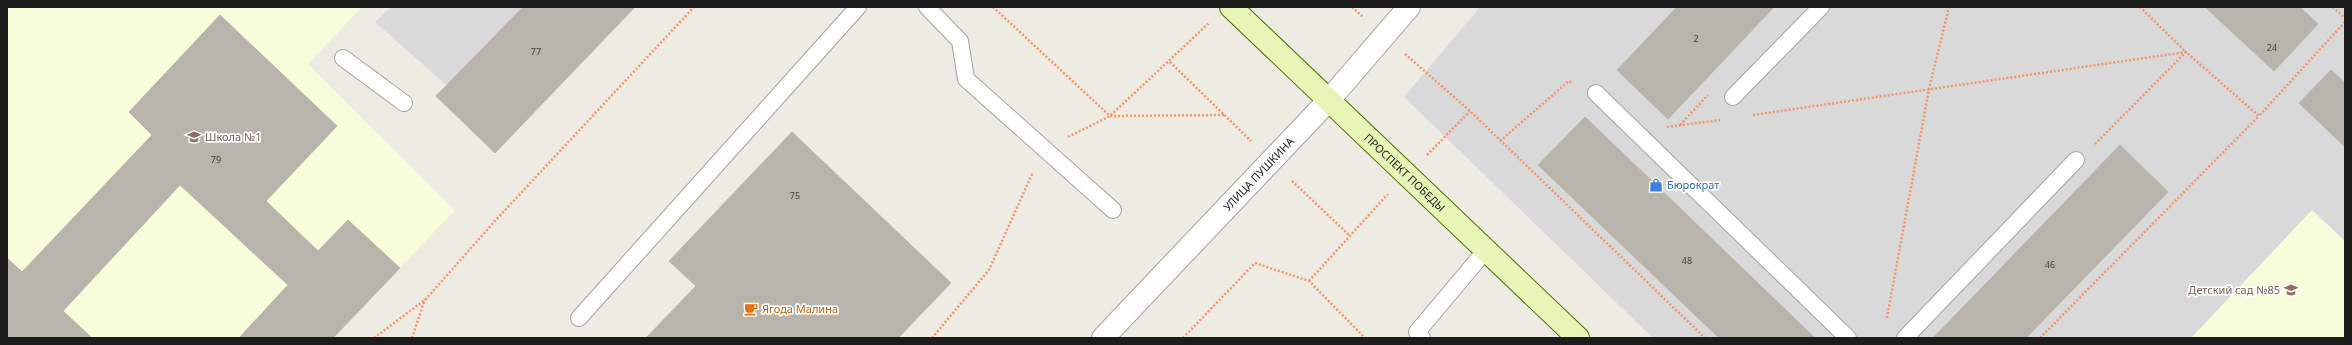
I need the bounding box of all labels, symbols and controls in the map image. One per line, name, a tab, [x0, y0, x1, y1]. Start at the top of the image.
house number: 2	[1693, 32, 1699, 45]
house number: 24	[2267, 41, 2277, 54]
house number: 77	[531, 45, 541, 58]
school or university icon: Школа №1	[186, 129, 202, 145]
place label: Школа №1	[205, 129, 262, 144]
street label: ПРОСПЕКТ ПОБЕДЫ	[1361, 130, 1449, 215]
street label: УЛИЦА ПУШКИНА	[1220, 133, 1298, 214]
house number: 79	[211, 153, 221, 166]
shop icon: Бюрократ	[1648, 177, 1664, 193]
place label: Бюрократ	[1667, 177, 1719, 192]
house number: 75	[790, 189, 800, 202]
house number: 48	[1682, 254, 1692, 267]
house number: 46	[2045, 258, 2055, 271]
place label: Детский сад №85	[2188, 282, 2280, 297]
school or university icon: Детский сад №85	[2283, 282, 2299, 298]
cafe icon: Ягода Малина	[743, 301, 759, 317]
place label: Ягода Малина	[762, 301, 838, 316]

